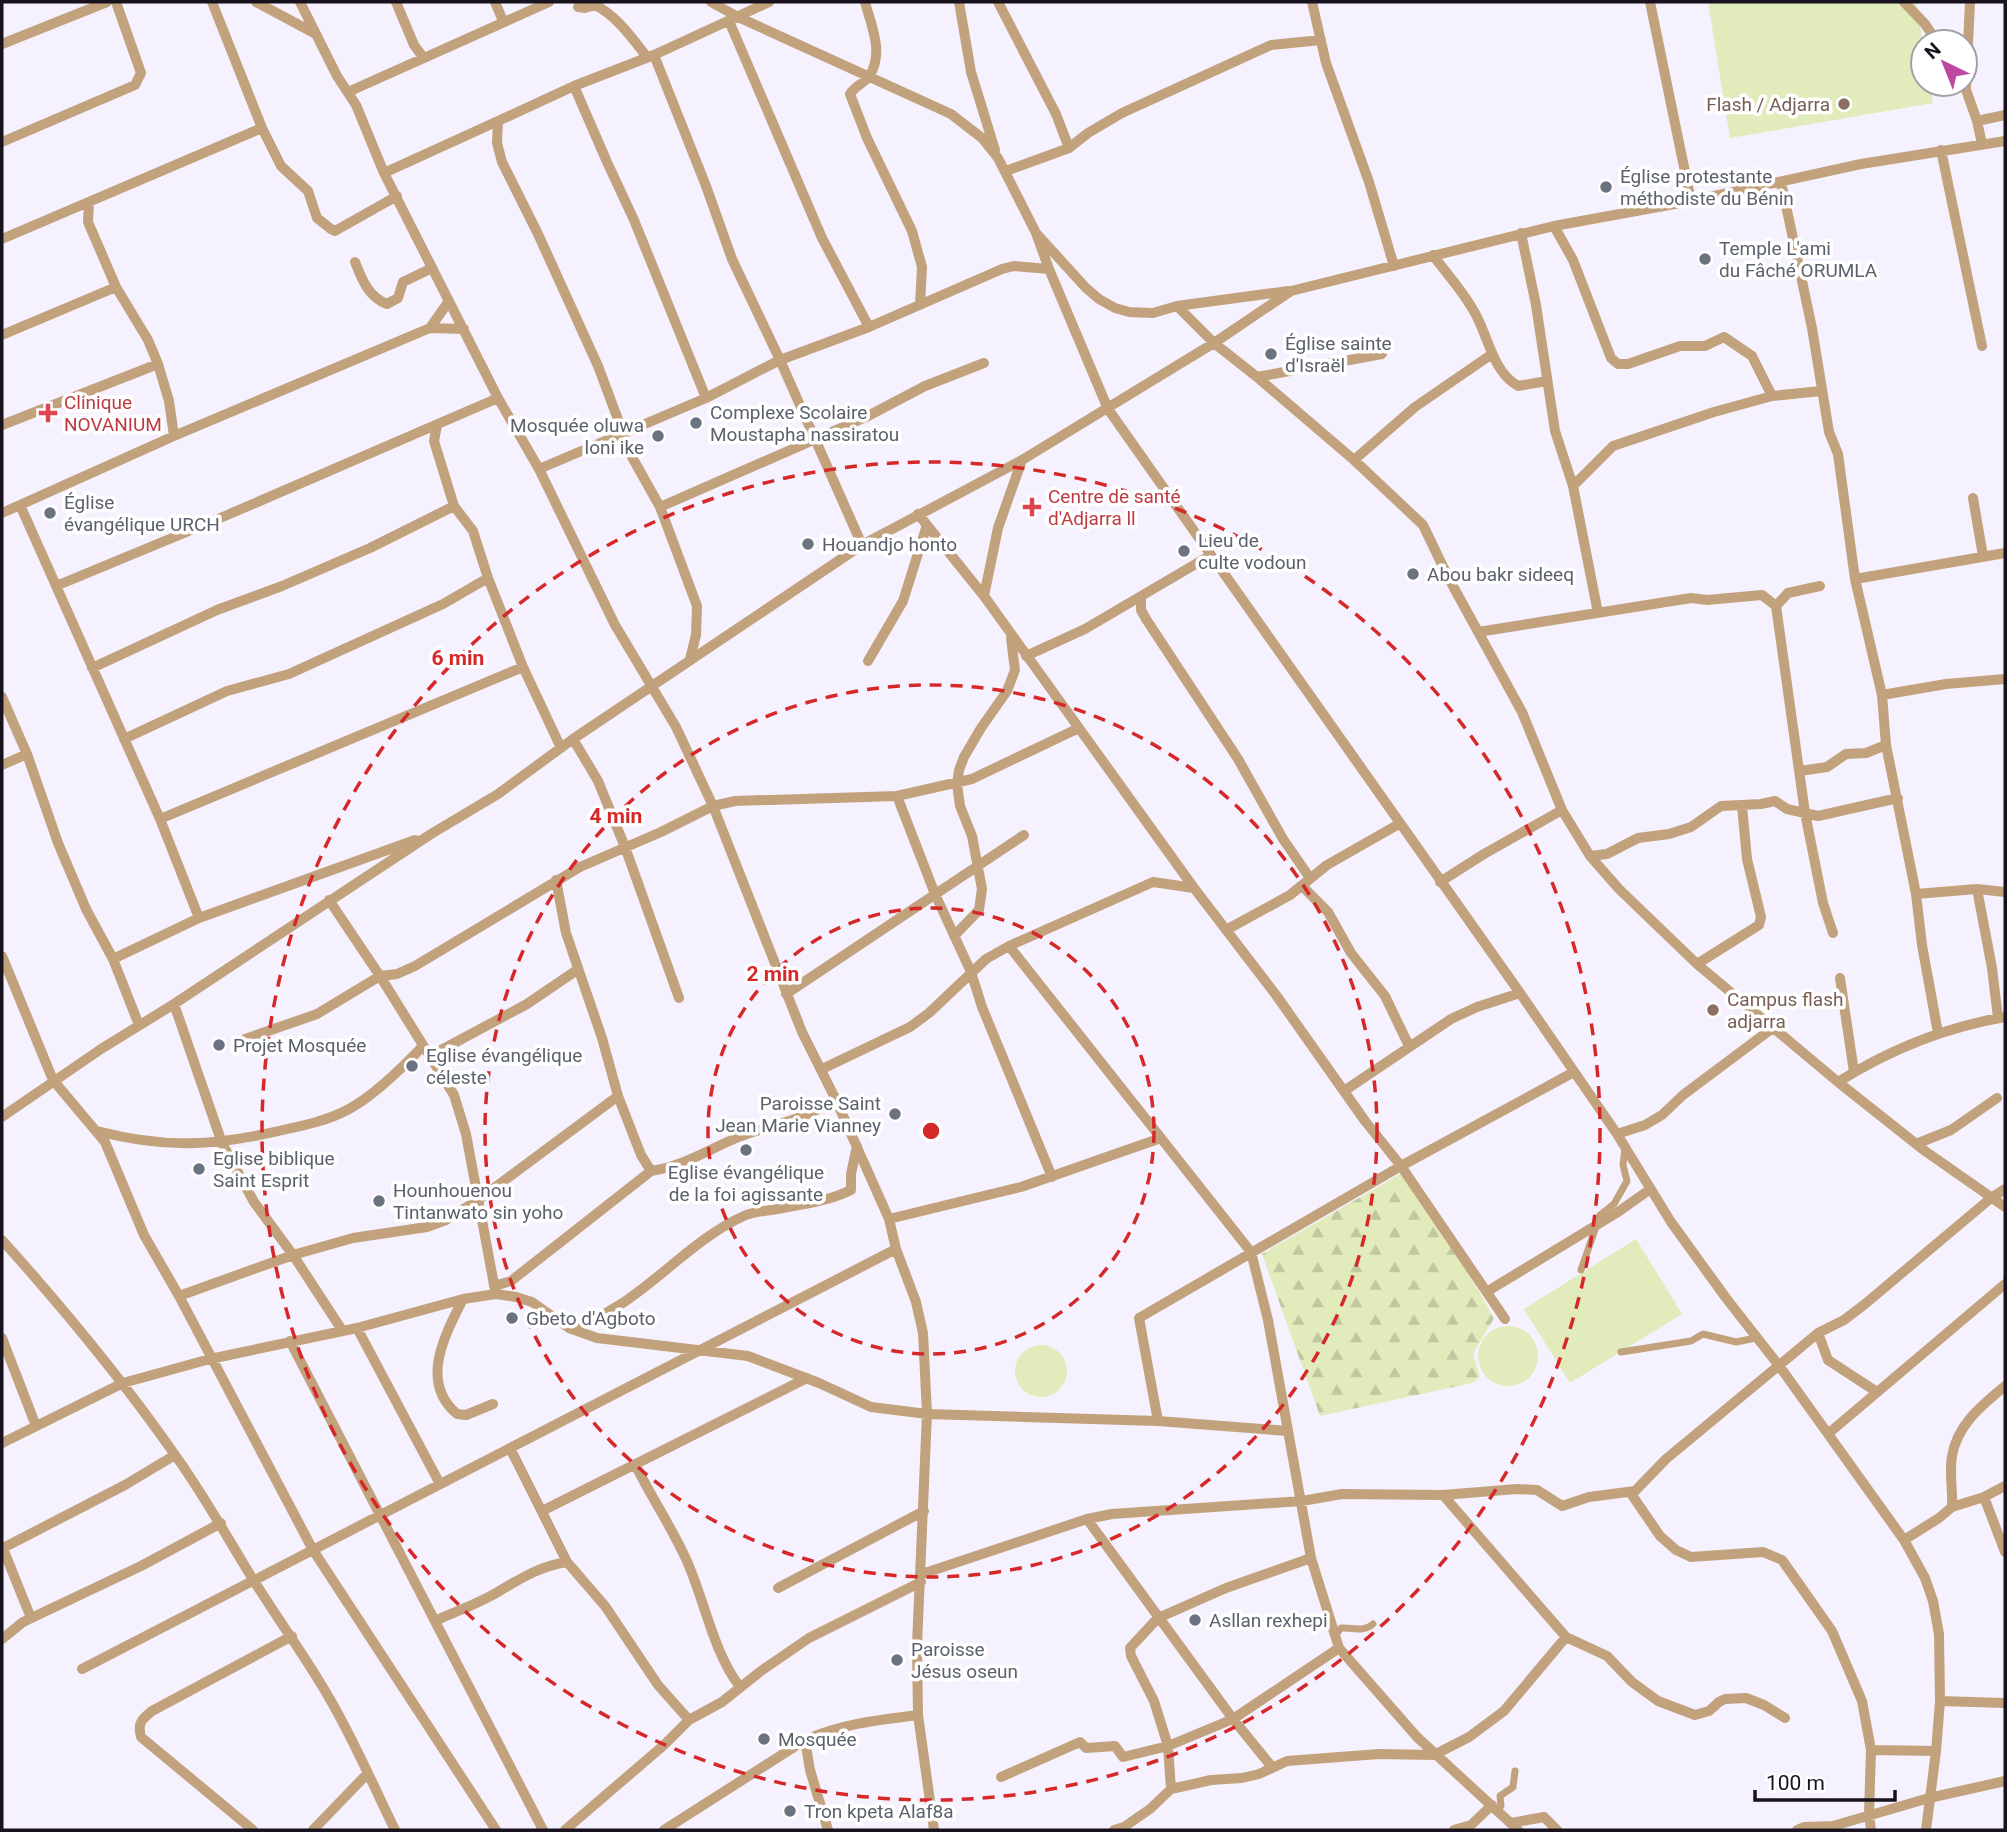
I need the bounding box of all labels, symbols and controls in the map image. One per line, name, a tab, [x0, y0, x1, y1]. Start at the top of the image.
north arrow	[1909, 28, 1979, 98]
text: N	[1920, 38, 1945, 64]
place label: Flash / Adjarra	[1706, 93, 1830, 116]
marker: Flash / Adjarra	[1836, 96, 1852, 112]
place label: Église protestante méthodiste du Bénin	[1620, 165, 1794, 210]
marker: Église protestante méthodiste du Bénin	[1598, 179, 1614, 195]
place label: Temple L'ami du Fâché ORUMLA	[1719, 237, 1878, 282]
marker: Temple L'ami du Fâché ORUMLA	[1697, 251, 1713, 267]
place label: Église sainte d'Israël	[1285, 332, 1392, 377]
marker: Église sainte d'Israël	[1263, 346, 1279, 362]
place label: Clinique NOVANIUM	[64, 391, 162, 436]
place label: Complexe Scolaire Moustapha nassiratou	[710, 401, 899, 446]
marker: Clinique NOVANIUM	[38, 403, 58, 423]
place label: Mosquée oluwa loni ike	[510, 414, 644, 459]
marker: Complexe Scolaire Moustapha nassiratou	[688, 415, 704, 431]
marker: Mosquée oluwa loni ike	[650, 428, 666, 444]
place label: Centre de santé d'Adjarra ll	[1048, 485, 1181, 530]
place label: Église évangélique URCH	[64, 491, 220, 536]
marker: Centre de santé d'Adjarra ll	[1022, 497, 1042, 517]
marker: Église évangélique URCH	[42, 505, 58, 521]
place label: Lieu de culte vodoun	[1198, 529, 1306, 574]
place label: Houandjo honto	[822, 533, 957, 556]
marker: Houandjo honto	[800, 536, 816, 552]
marker: Lieu de culte vodoun	[1176, 543, 1192, 559]
place label: Abou bakr sideeq	[1427, 563, 1574, 586]
marker: Abou bakr sideeq	[1405, 566, 1421, 582]
text: 6 min	[432, 646, 484, 670]
text: 4 min	[590, 804, 642, 828]
text: 2 min	[747, 962, 799, 986]
place label: Campus flash adjarra	[1727, 988, 1843, 1033]
marker: Campus flash adjarra	[1705, 1002, 1721, 1018]
place label: Projet Mosquée	[233, 1034, 366, 1057]
marker: Projet Mosquée	[211, 1037, 227, 1053]
place label: Eglise évangélique céleste	[426, 1044, 582, 1089]
marker: Eglise évangélique céleste	[404, 1058, 420, 1074]
place label: Paroisse Saint Jean Marie Vianney	[715, 1092, 881, 1137]
marker: Paroisse Saint Jean Marie Vianney	[887, 1106, 903, 1122]
centre of rings	[919, 1119, 943, 1143]
marker: Eglise évangélique de la foi agissante	[738, 1142, 754, 1158]
place label: Eglise biblique Saint Esprit	[213, 1147, 335, 1192]
marker: Eglise biblique Saint Esprit	[191, 1161, 207, 1177]
place label: Eglise évangélique de la foi agissante	[668, 1161, 824, 1206]
place label: Hounhouenou Tintanwato sin yoho	[393, 1179, 563, 1224]
marker: Hounhouenou Tintanwato sin yoho	[371, 1193, 387, 1209]
place label: Gbeto d'Agboto	[526, 1307, 656, 1330]
marker: Gbeto d'Agboto	[504, 1310, 520, 1326]
place label: Asllan rexhepi	[1209, 1609, 1328, 1632]
marker: Asllan rexhepi	[1187, 1612, 1203, 1628]
place label: Paroisse Jésus oseun	[911, 1638, 1018, 1683]
marker: Paroisse Jésus oseun	[889, 1652, 905, 1668]
place label: Mosquée	[778, 1728, 857, 1751]
marker: Mosquée	[756, 1731, 772, 1747]
scale bar	[1755, 1758, 1895, 1802]
text: 100 m	[1766, 1771, 1825, 1795]
place label: Tron kpeta Alaf8a	[804, 1800, 954, 1823]
marker: Tron kpeta Alaf8a	[782, 1803, 798, 1819]

